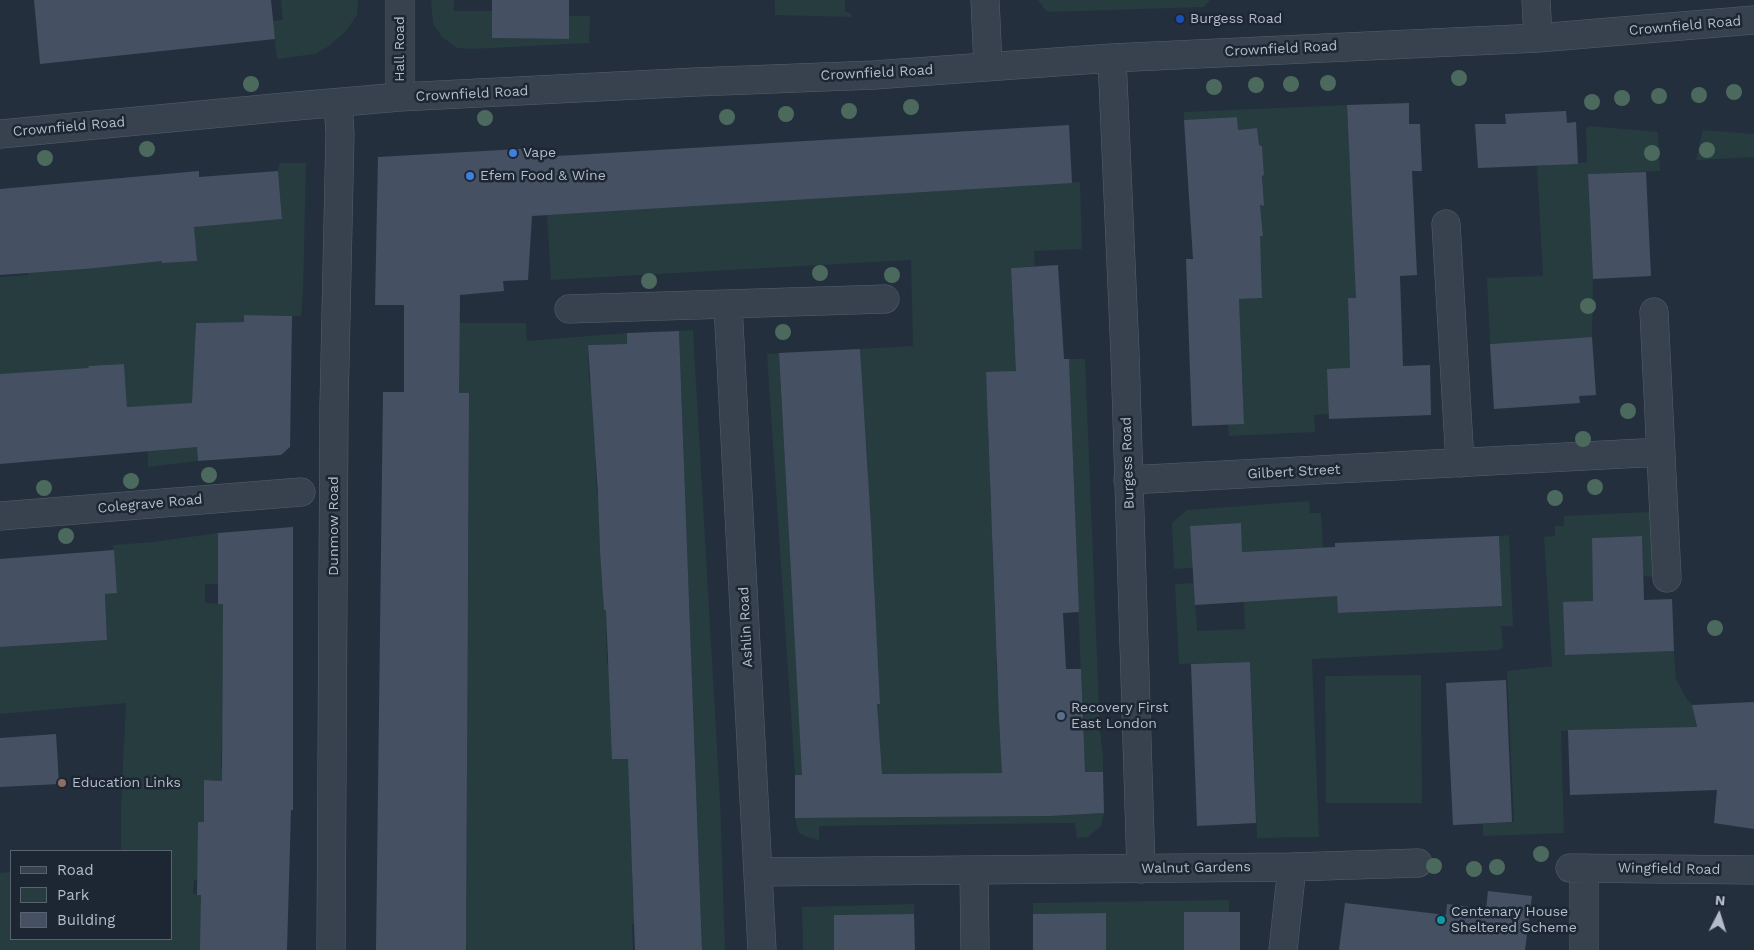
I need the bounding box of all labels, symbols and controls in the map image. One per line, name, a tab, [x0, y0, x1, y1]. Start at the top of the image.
place label: Burgess Road	[1190, 11, 1282, 27]
marker: Burgess Road	[1174, 13, 1186, 25]
street label: Crownfield Road	[1628, 13, 1742, 39]
street label: Hall Road	[392, 16, 408, 82]
street label: Crownfield Road	[1224, 38, 1338, 60]
street label: Crownfield Road	[820, 62, 934, 84]
street label: Crownfield Road	[415, 83, 529, 105]
street label: Crownfield Road	[12, 114, 126, 140]
place label: Vape	[523, 145, 556, 161]
marker: Vape	[507, 147, 519, 159]
place label: Efem Food & Wine	[480, 168, 606, 184]
marker: Efem Food & Wine	[464, 170, 476, 182]
street label: Burgess Road	[1118, 417, 1138, 509]
street label: Gilbert Street	[1247, 461, 1341, 483]
street label: Dunmow Road	[326, 476, 342, 576]
street label: Colegrave Road	[97, 491, 203, 517]
street label: Ashlin Road	[735, 586, 757, 668]
place label: Recovery First East London	[1071, 700, 1168, 732]
marker: Recovery First East London	[1055, 710, 1067, 722]
place label: Education Links	[72, 775, 181, 791]
marker: Education Links	[56, 777, 68, 789]
legend	[10, 850, 172, 940]
street label: Walnut Gardens	[1141, 859, 1251, 877]
street label: Wingfield Road	[1618, 860, 1720, 878]
text: Road	[57, 861, 94, 879]
text: Park	[57, 886, 89, 904]
north arrow	[1694, 890, 1744, 940]
text: N	[1714, 892, 1726, 908]
place label: Centenary House Sheltered Scheme	[1451, 904, 1577, 936]
text: Building	[57, 911, 115, 929]
marker: Centenary House Sheltered Scheme	[1435, 914, 1447, 926]

